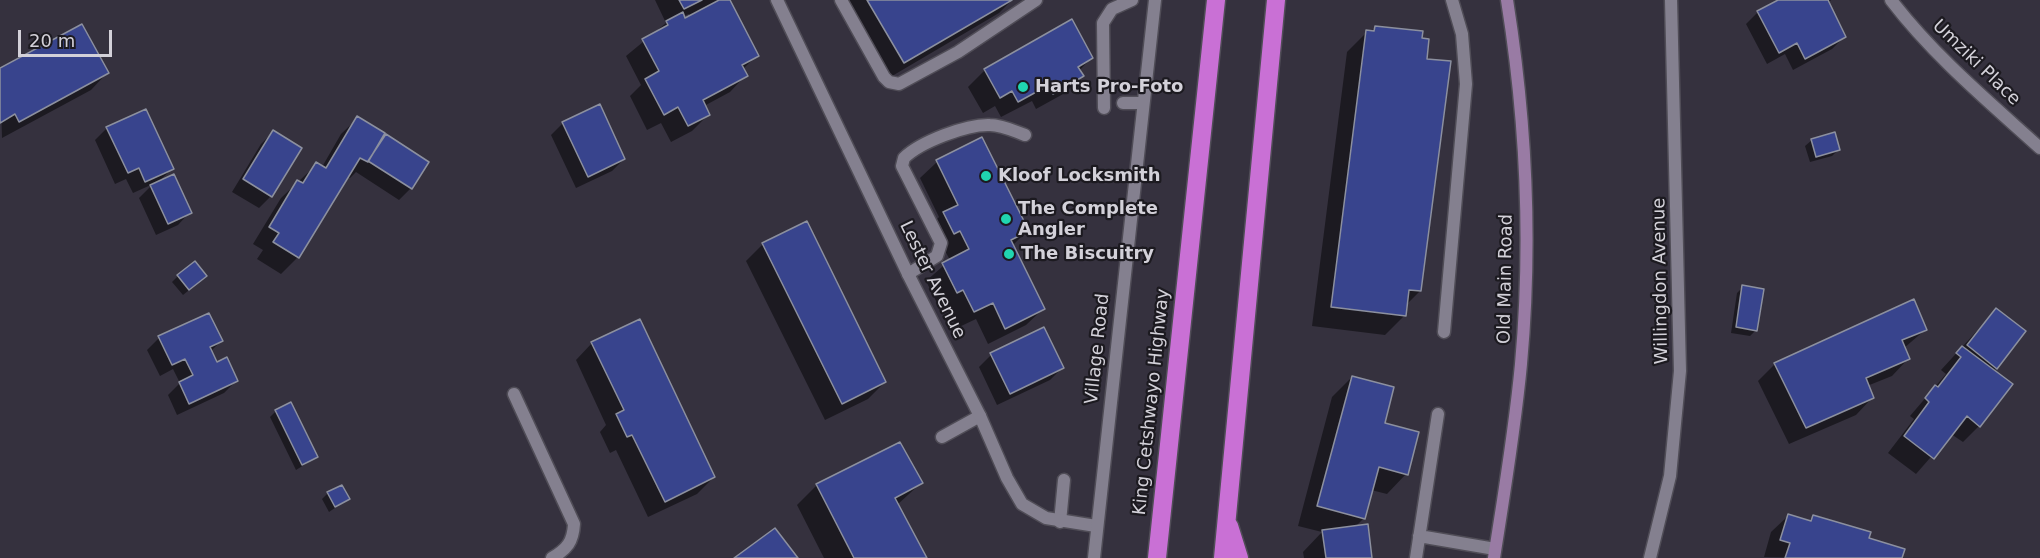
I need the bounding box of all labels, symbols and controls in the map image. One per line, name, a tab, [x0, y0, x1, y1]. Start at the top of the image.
street label: Umziki Place	[1927, 16, 2025, 110]
scale bar	[21, 18, 116, 56]
text: 20 m	[29, 30, 75, 51]
place label: Harts Pro-Foto	[1035, 76, 1183, 98]
marker: Harts Pro-Foto	[1016, 80, 1030, 94]
place label: Kloof Locksmith	[998, 165, 1160, 187]
marker: Kloof Locksmith	[979, 169, 993, 183]
street label: Willingdon Avenue	[1649, 197, 1673, 365]
place label: The Complete Angler	[1018, 198, 1158, 240]
marker: The Complete Angler	[999, 212, 1013, 226]
street label: Old Main Road	[1494, 214, 1518, 344]
street label: Lester Avenue	[894, 218, 970, 342]
place label: The Biscuitry	[1021, 243, 1154, 265]
marker: The Biscuitry	[1002, 247, 1016, 261]
street label: King Cetshwayo Highway	[1129, 288, 1175, 516]
street label: Village Road	[1081, 293, 1115, 405]

